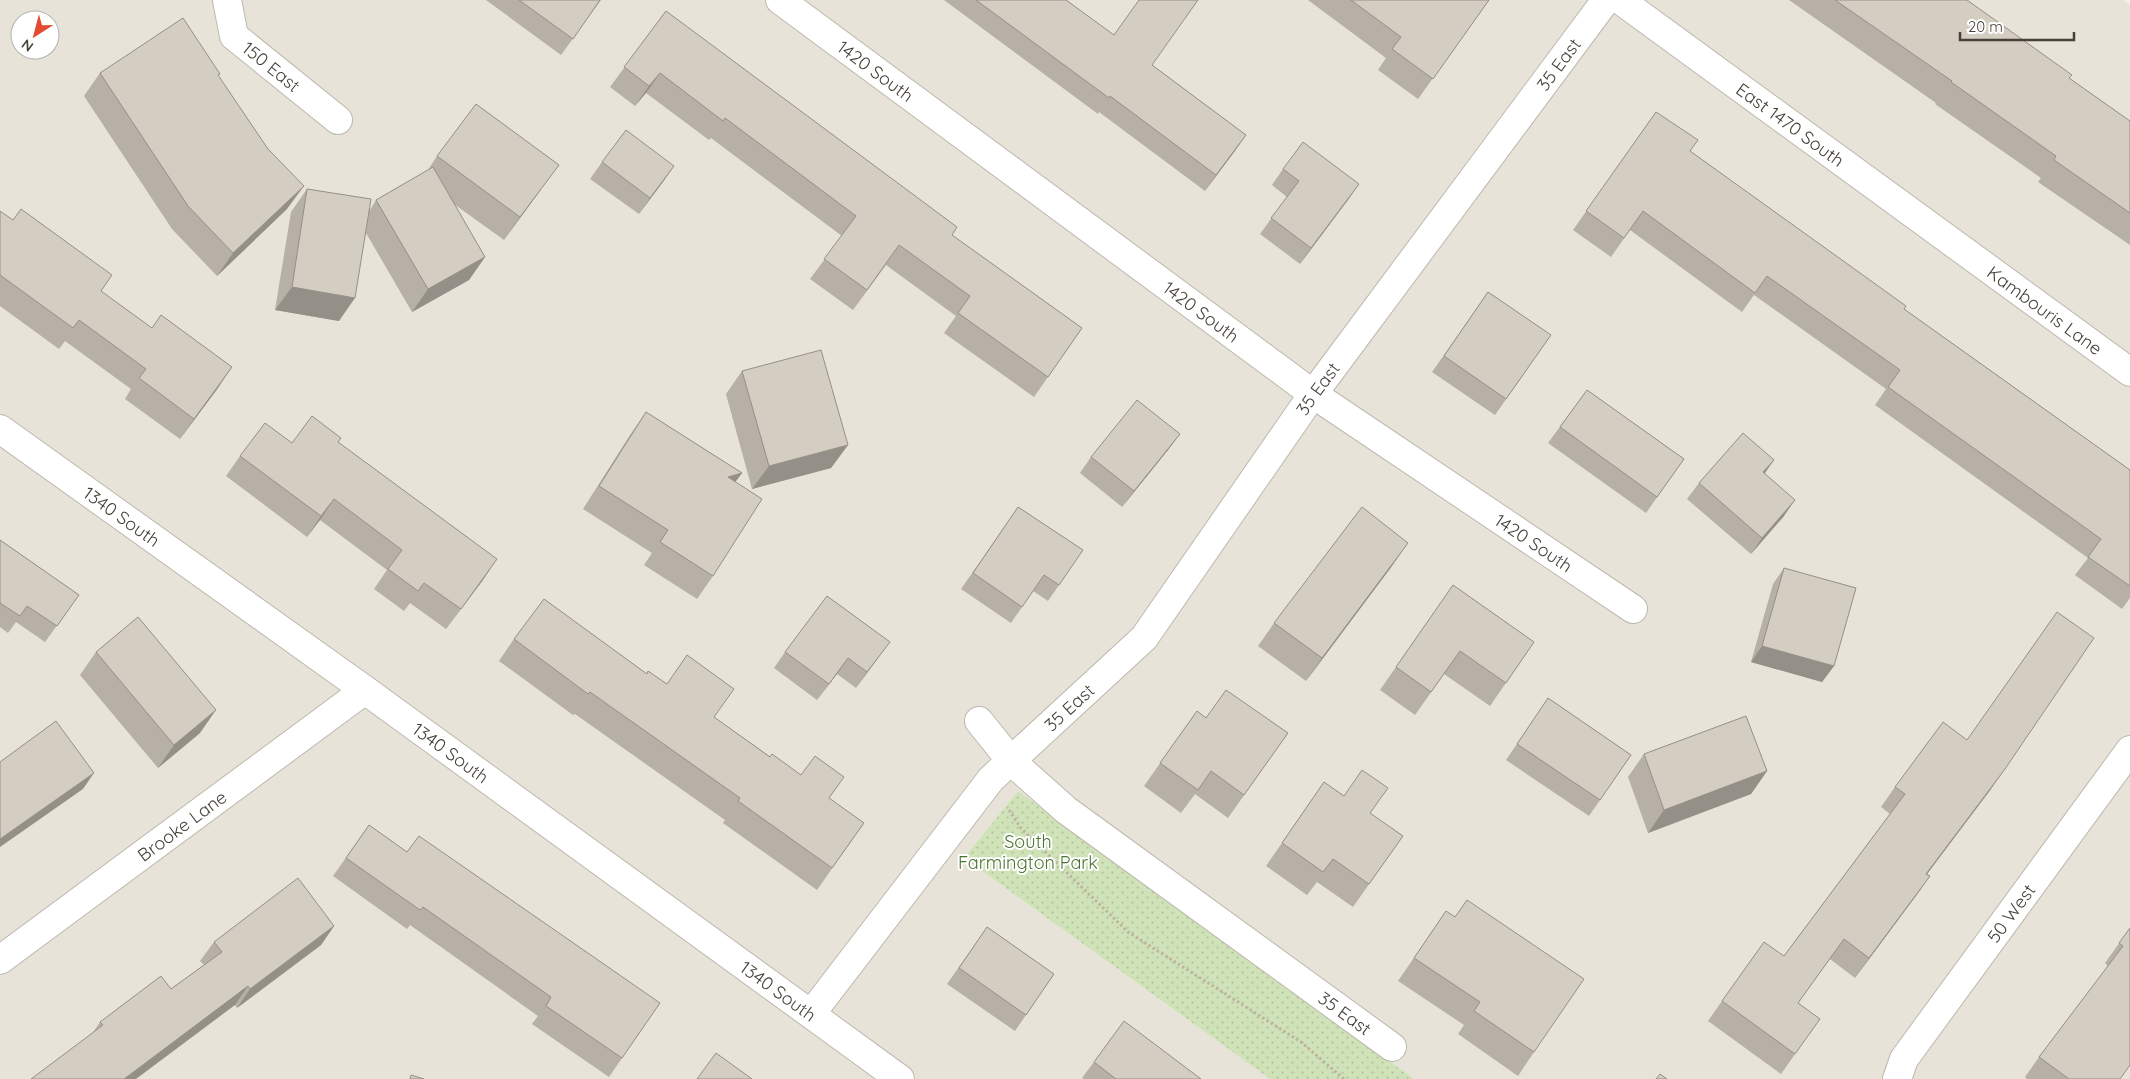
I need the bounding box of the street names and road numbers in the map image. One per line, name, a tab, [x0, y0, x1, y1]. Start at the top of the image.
street label: 35 East	[1531, 33, 1585, 95]
street label: 1420 South	[833, 35, 918, 106]
street label: 150 East	[238, 36, 305, 97]
street label: East 1470 South	[1732, 77, 1849, 171]
street label: Kambouris Lane	[1983, 260, 2107, 360]
street label: 1420 South	[1159, 276, 1244, 347]
street label: 35 East	[1291, 357, 1344, 419]
street label: 1340 South	[79, 481, 165, 551]
street label: 1420 South	[1491, 508, 1577, 577]
street label: 35 East	[1039, 678, 1099, 736]
street label: 1340 South	[408, 717, 494, 788]
street label: Brooke Lane	[132, 785, 231, 866]
street label: 50 West	[1982, 879, 2040, 947]
street label: 1340 South	[736, 955, 821, 1026]
street label: 35 East	[1314, 986, 1376, 1040]

